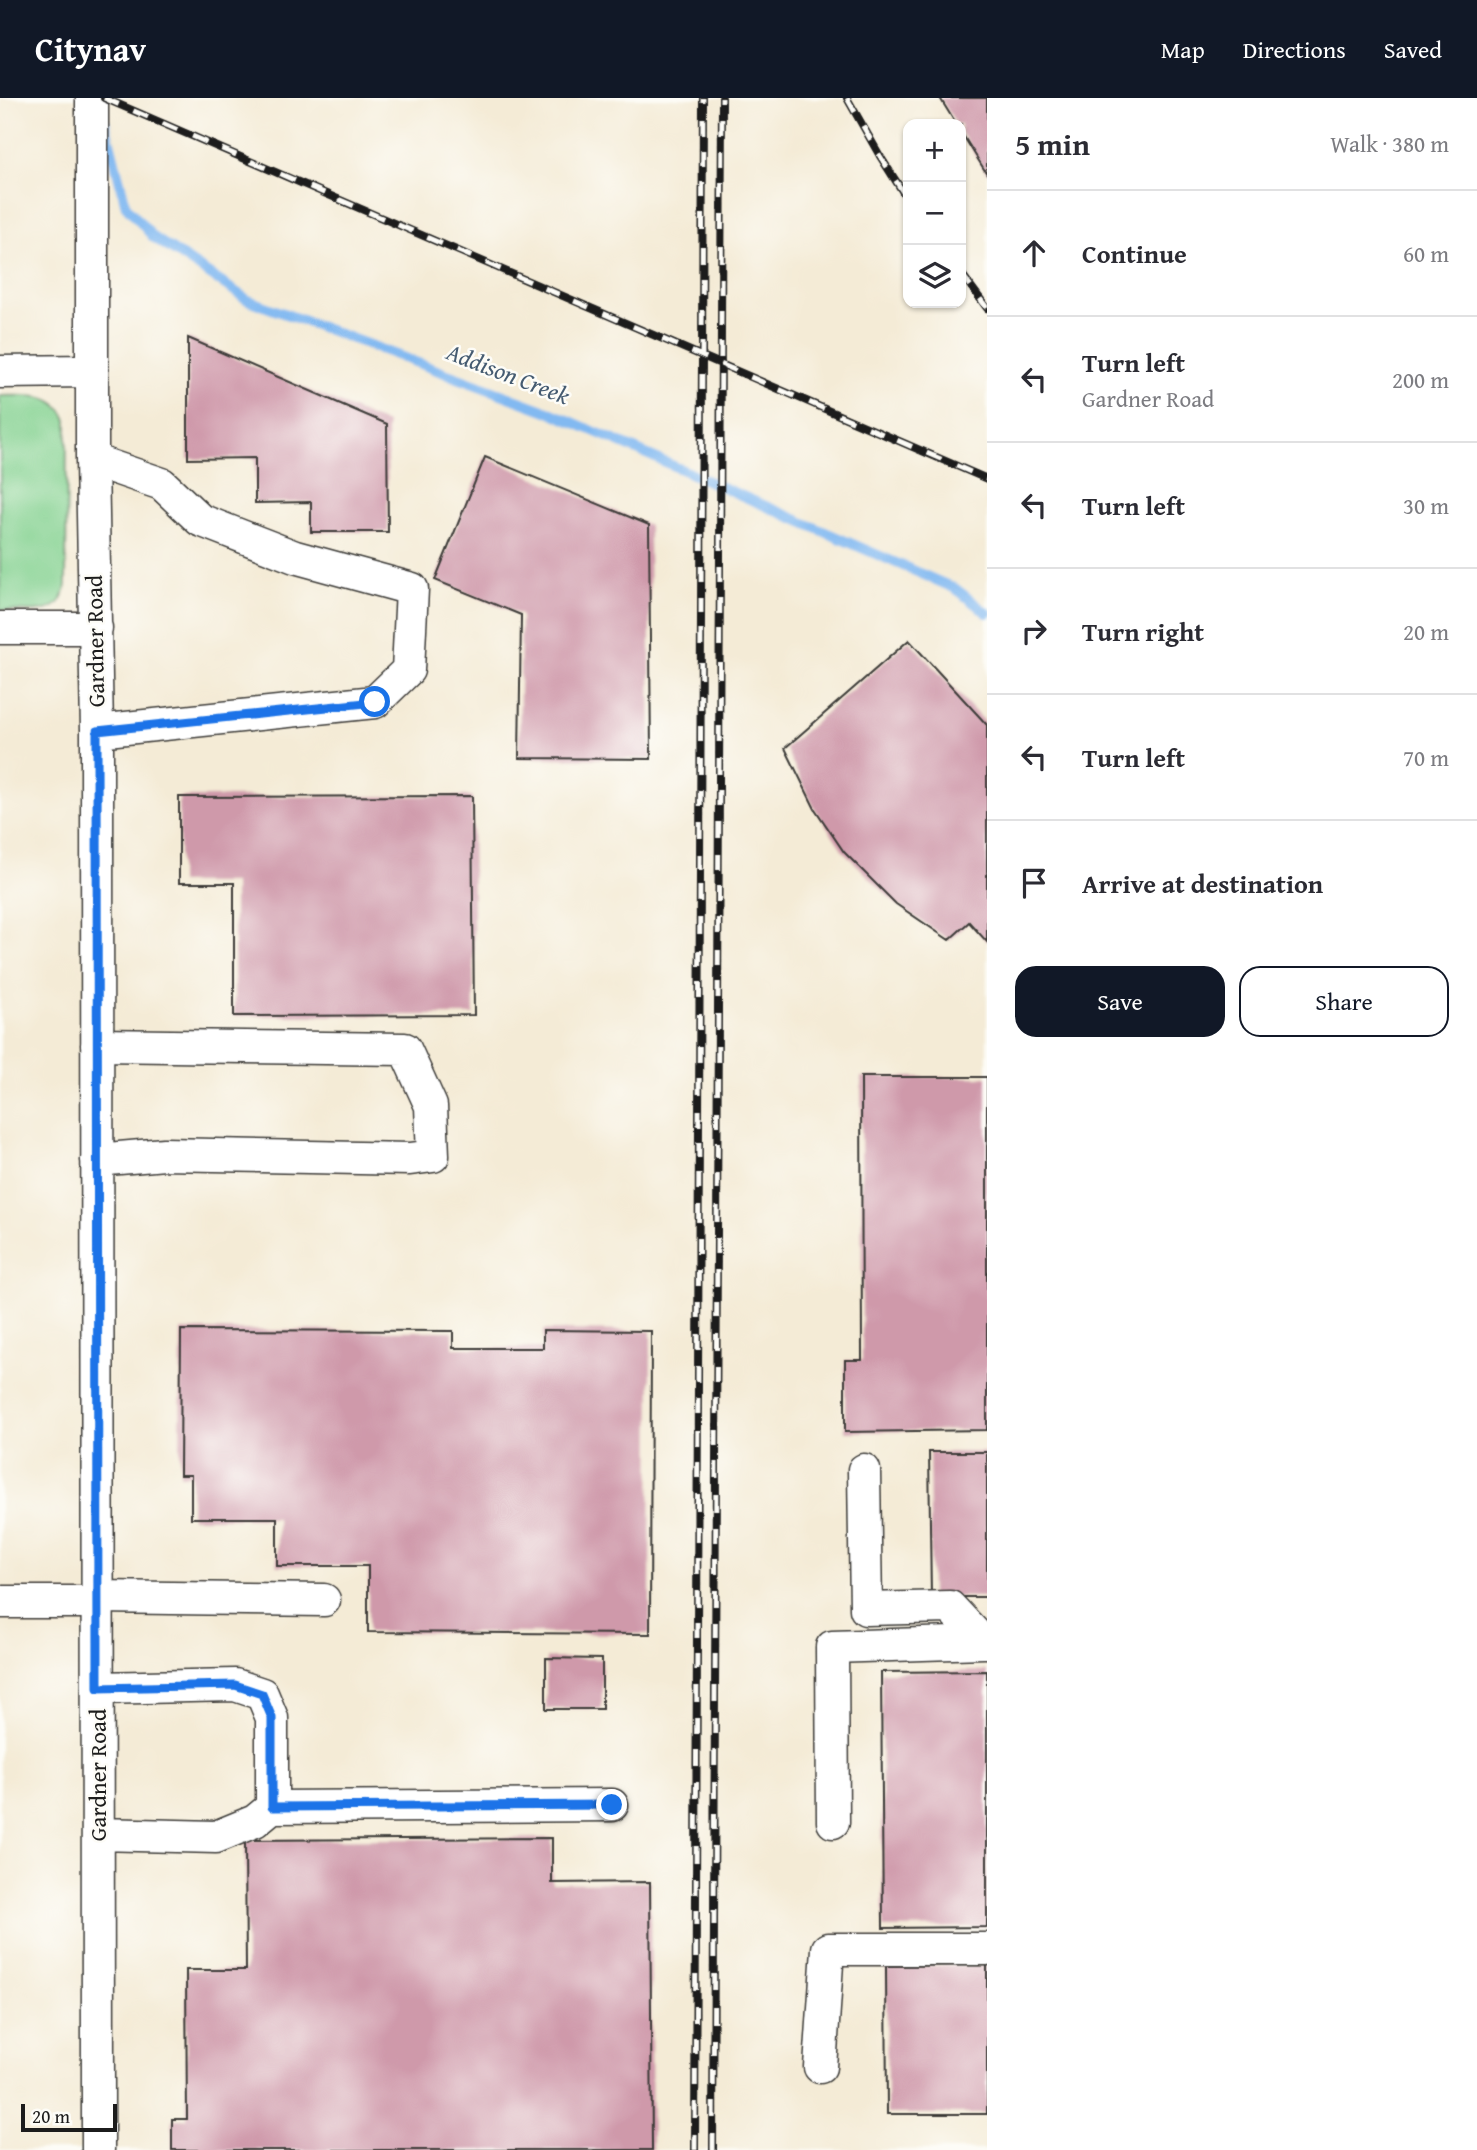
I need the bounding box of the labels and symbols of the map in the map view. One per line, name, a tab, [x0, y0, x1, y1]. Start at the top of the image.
water label: Addison Creek	[441, 334, 575, 413]
street label: Gardner Road	[77, 574, 112, 707]
route start	[359, 686, 390, 717]
street label: Gardner Road	[81, 1708, 114, 1841]
route end	[596, 1789, 627, 1820]
scale bar	[21, 2101, 117, 2133]

